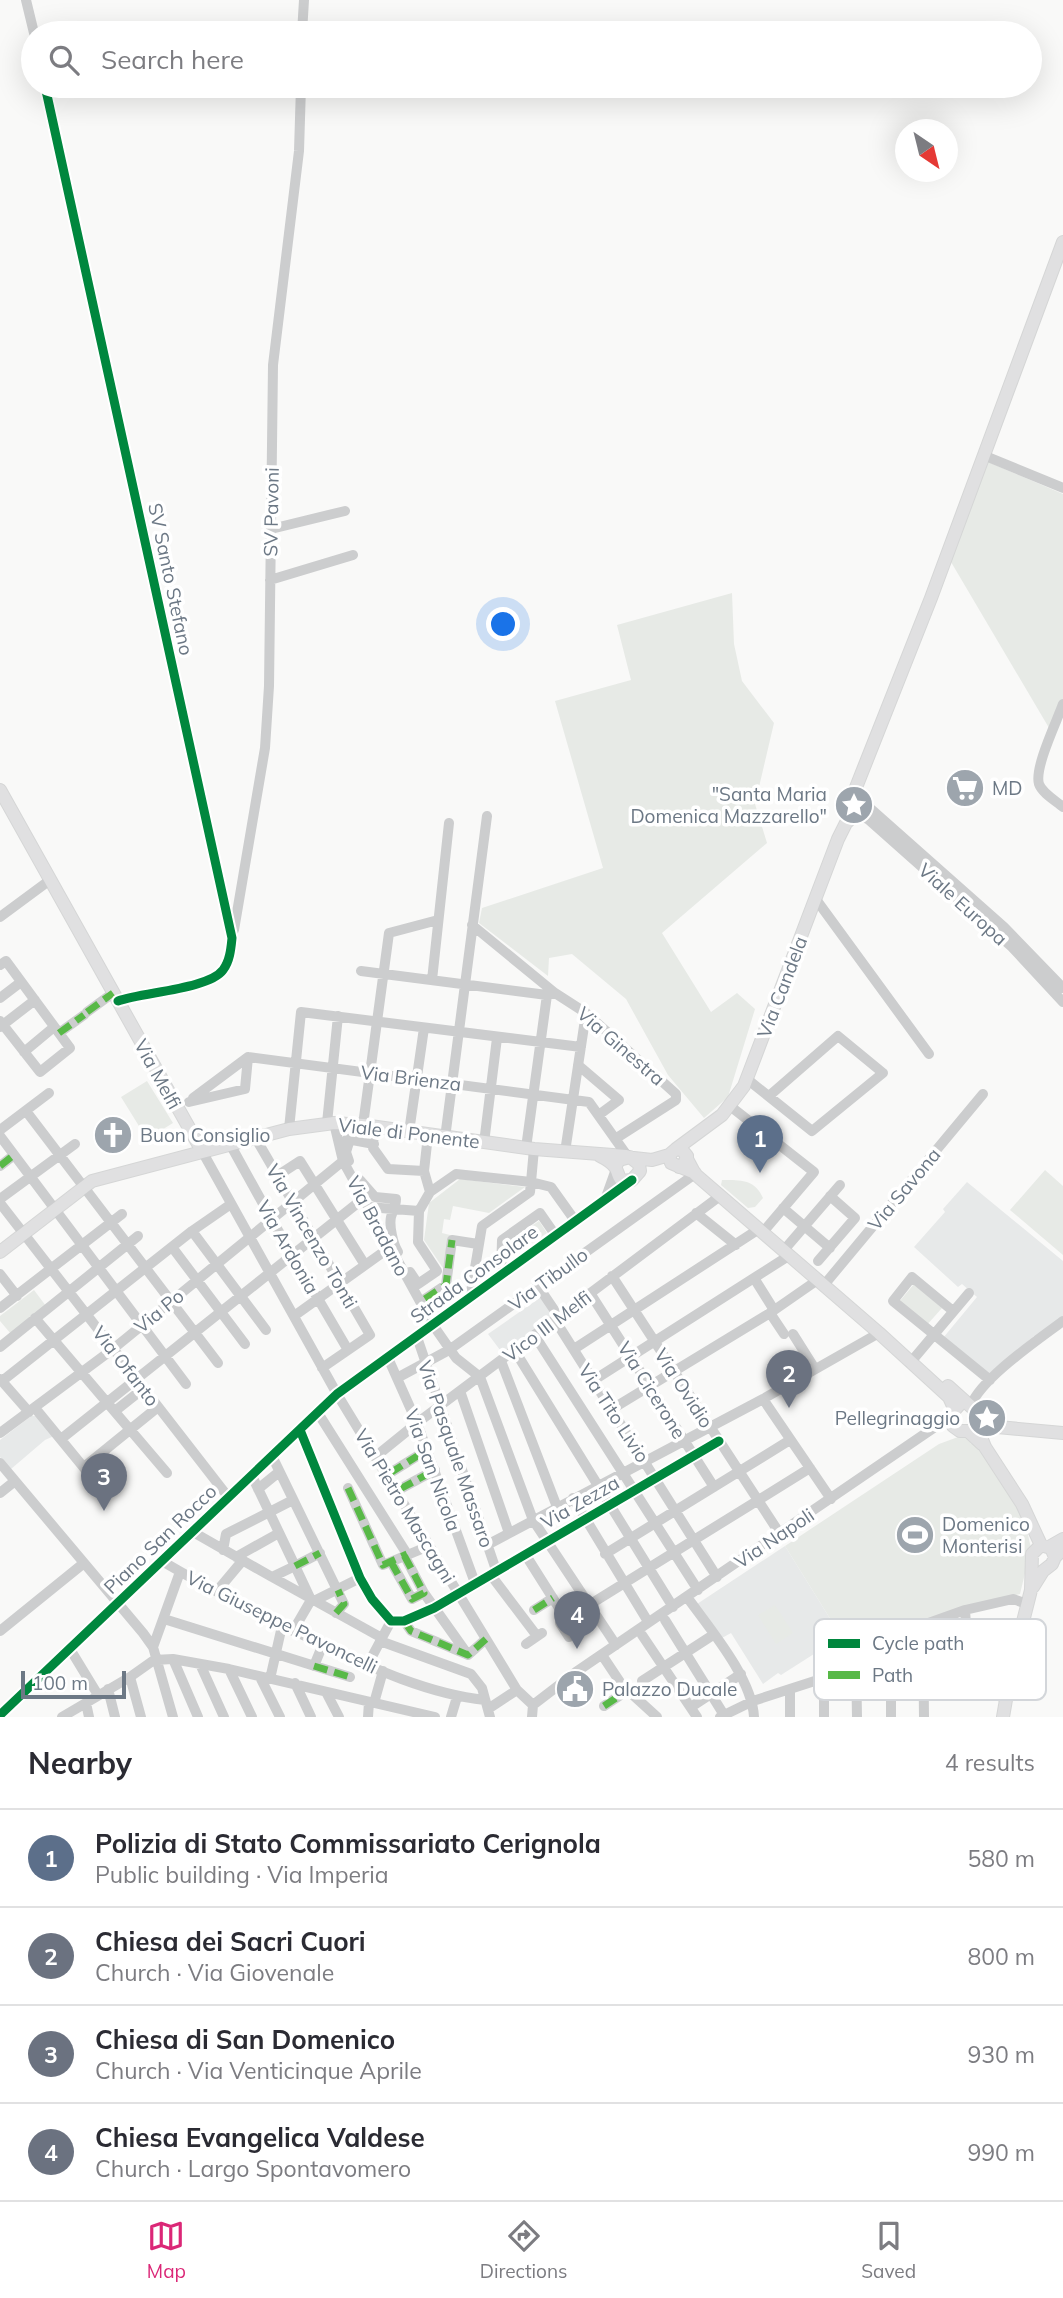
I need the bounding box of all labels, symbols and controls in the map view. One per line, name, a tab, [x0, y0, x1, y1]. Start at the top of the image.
search box	[21, 21, 1042, 98]
icon: search	[45, 41, 83, 79]
text: Search here	[101, 43, 244, 76]
north arrow	[895, 119, 958, 182]
street label: SV Pavoni	[258, 467, 284, 557]
street label: SV Santo Stefano	[143, 501, 199, 657]
your location	[486, 607, 520, 641]
supermarket icon: MD	[944, 767, 986, 809]
place label: MD	[992, 776, 1023, 800]
place label: "Santa Maria Domenica Mazzarello"	[630, 782, 827, 828]
place icon: "Santa Maria Domenica Mazzarello"	[833, 784, 875, 826]
street label: Viale Europa	[914, 858, 1012, 950]
street label: Via Candela	[752, 933, 812, 1041]
street label: Via Ginestra	[572, 1001, 670, 1091]
street label: Via Melfi	[129, 1035, 187, 1113]
street label: Via Brienza	[359, 1060, 463, 1096]
street label: Viale di Ponente	[337, 1112, 481, 1154]
church icon: Buon Consiglio	[92, 1114, 134, 1156]
pin: 1	[737, 1115, 783, 1173]
place label: Buon Consiglio	[140, 1123, 270, 1147]
street label: Via Savona	[862, 1143, 946, 1235]
street label: Via Vincenzo Tonti	[261, 1160, 363, 1312]
street label: Via Bradano	[342, 1172, 414, 1280]
street label: Via Ardonia	[252, 1196, 324, 1298]
street label: Strada Consolare	[405, 1220, 543, 1328]
street label: Via Tibullo	[504, 1242, 592, 1316]
street label: Via Po	[129, 1284, 189, 1338]
street label: Vico III Melfi	[498, 1285, 596, 1367]
street label: Via Ofanto	[87, 1321, 165, 1411]
street label: Via Cicerone	[613, 1337, 691, 1443]
street label: Via Ovidio	[649, 1344, 719, 1432]
pin: 2	[766, 1350, 812, 1408]
street label: Via Pasquale Massaro	[413, 1357, 499, 1551]
street label: Via Tito Livio	[573, 1359, 655, 1467]
place icon: Pellegrinaggio	[966, 1397, 1008, 1439]
street label: Via San Nicola	[400, 1406, 466, 1534]
place label: Pellegrinaggio	[835, 1406, 960, 1430]
street label: Via Pietro Mascagni	[349, 1425, 461, 1587]
pin: 3	[81, 1453, 127, 1511]
street label: Via Zezza	[537, 1470, 623, 1534]
street label: Piano San Rocco	[99, 1479, 221, 1599]
street label: Via Napoli	[730, 1503, 818, 1573]
place label: Domenico Monterisi	[942, 1512, 1030, 1558]
sports icon: Domenico Monterisi	[894, 1514, 936, 1556]
street label: Via Giuseppe Pavoncelli	[183, 1565, 381, 1679]
pin: 4	[554, 1591, 600, 1649]
legend	[814, 1619, 1046, 1700]
text: Cycle path	[872, 1631, 964, 1655]
text: Path	[872, 1663, 913, 1687]
scale bar	[21, 1668, 126, 1700]
public building icon: Palazzo Ducale	[554, 1668, 596, 1710]
text: 100 m	[32, 1671, 88, 1695]
place label: Palazzo Ducale	[602, 1677, 737, 1701]
text: Nearby	[28, 1744, 132, 1782]
text: 4 results	[945, 1748, 1035, 1777]
text: Polizia di Stato Commissariato Cerignola	[95, 1827, 601, 1860]
text: 1	[44, 1844, 58, 1873]
text: 580 m	[967, 1844, 1035, 1873]
text: Public building · Via Imperia	[95, 1860, 389, 1889]
text: Chiesa dei Sacri Cuori	[95, 1925, 366, 1958]
text: 2	[44, 1942, 58, 1971]
text: 800 m	[967, 1942, 1035, 1971]
text: Church · Via Giovenale	[95, 1958, 334, 1987]
text: Chiesa di San Domenico	[95, 2023, 395, 2056]
text: 3	[44, 2040, 58, 2069]
text: 930 m	[967, 2040, 1035, 2069]
text: Church · Via Venticinque Aprile	[95, 2056, 422, 2085]
text: Chiesa Evangelica Valdese	[95, 2121, 425, 2154]
text: 4	[44, 2138, 58, 2167]
text: 990 m	[967, 2138, 1035, 2167]
text: Church · Largo Spontavomero	[95, 2154, 411, 2183]
tab: Map	[147, 2217, 186, 2283]
tab: Directions	[480, 2217, 568, 2283]
tab: Saved	[861, 2217, 916, 2283]

